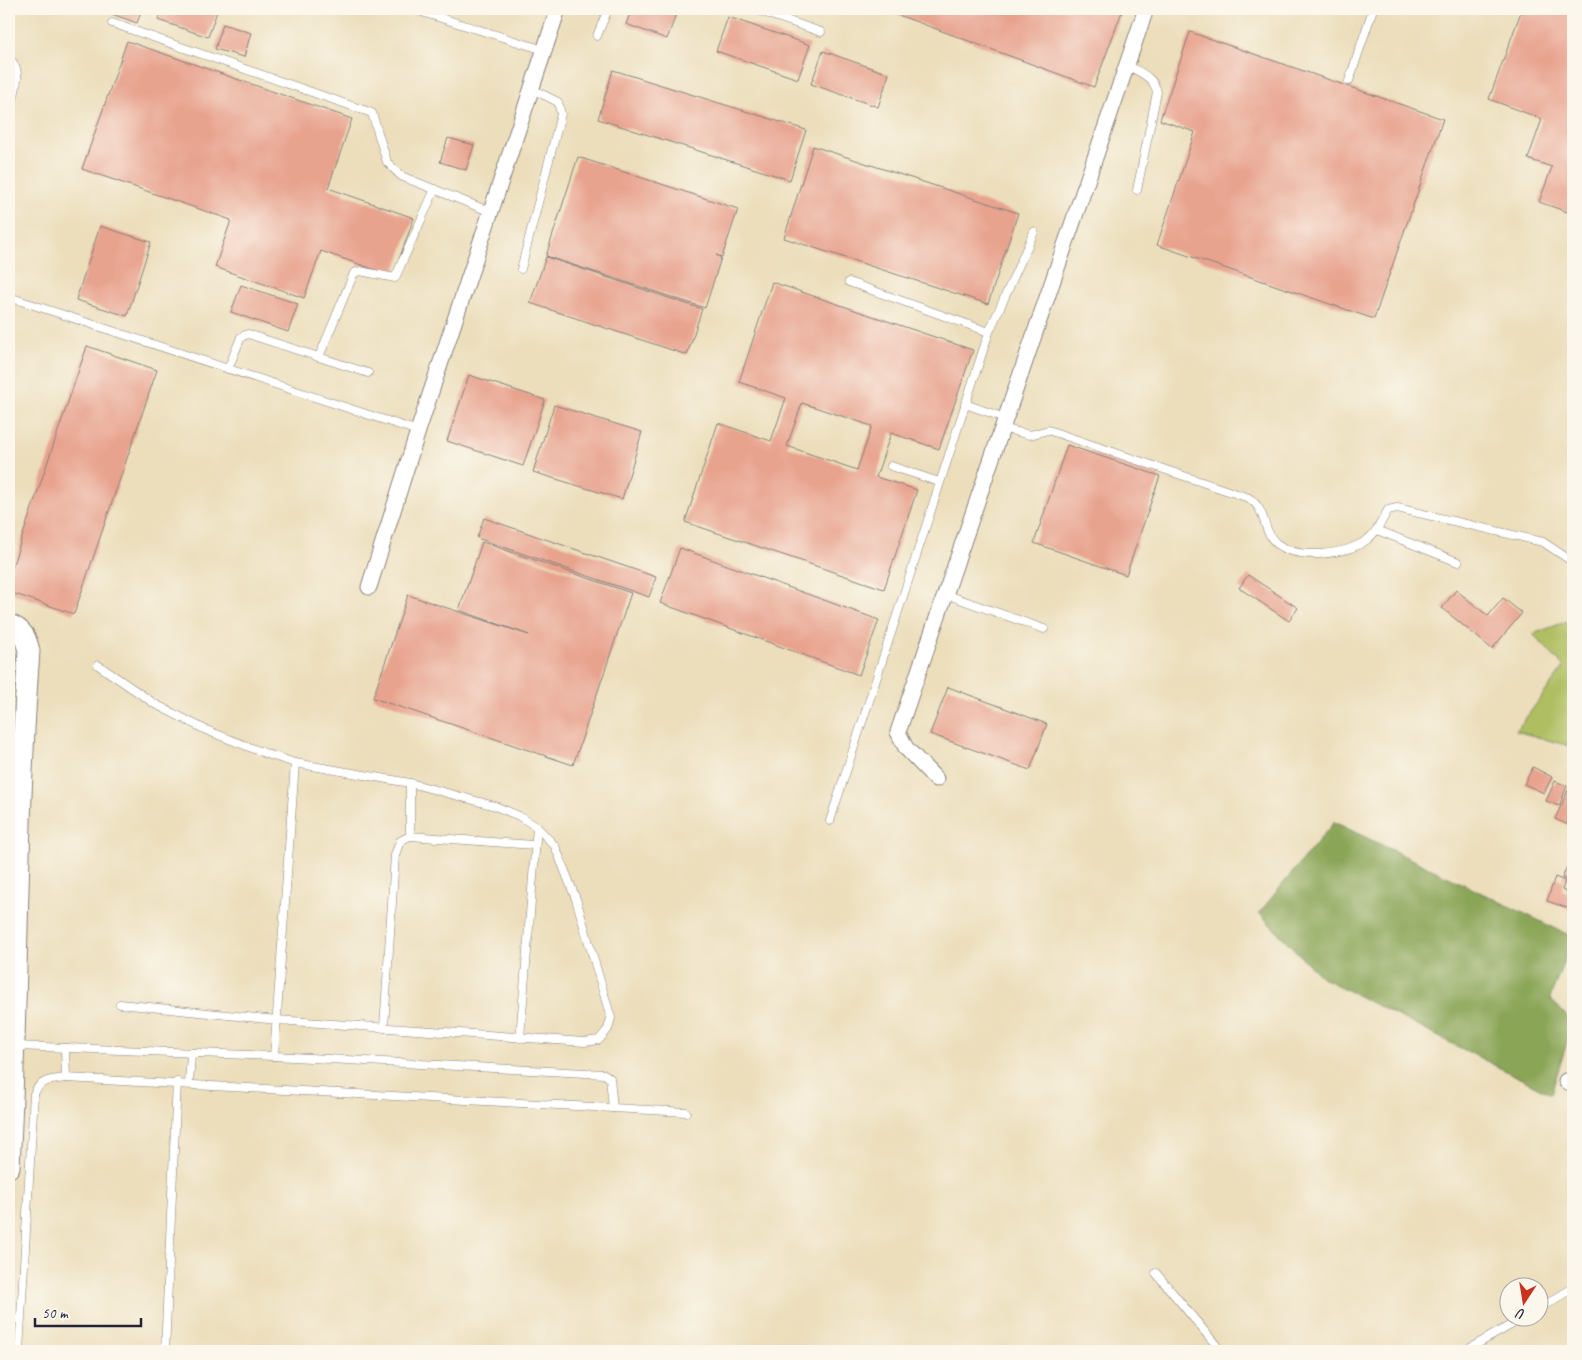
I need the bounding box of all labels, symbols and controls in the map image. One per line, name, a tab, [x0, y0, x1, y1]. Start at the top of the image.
north arrow	[1500, 1278, 1550, 1328]
scale bar	[35, 1295, 141, 1327]
text: 50 m	[42, 1304, 69, 1323]
text: U	[1513, 1305, 1526, 1323]

